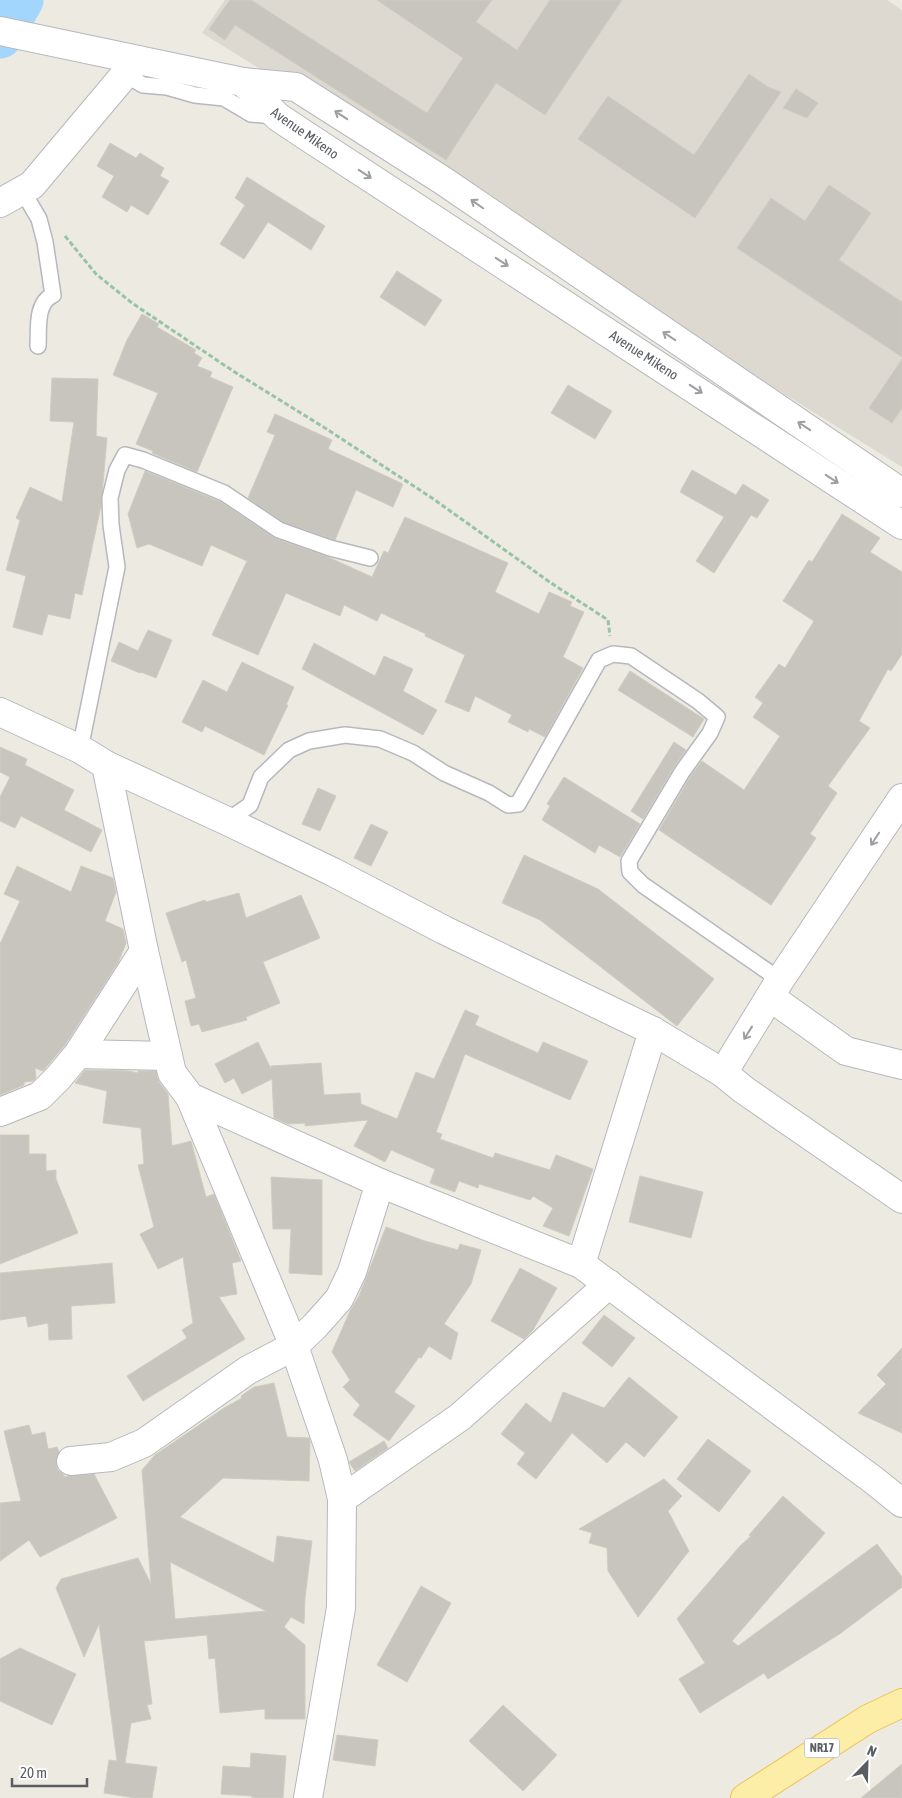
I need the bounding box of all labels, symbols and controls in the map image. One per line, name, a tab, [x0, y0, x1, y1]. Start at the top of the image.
street label: Avenue Mikeno	[268, 104, 342, 162]
one-way arrow	[334, 110, 348, 121]
one-way arrow	[358, 169, 372, 179]
one-way arrow	[470, 199, 484, 210]
one-way arrow	[494, 257, 508, 267]
street label: Avenue Mikeno	[607, 327, 681, 383]
one-way arrow	[662, 330, 676, 341]
one-way arrow	[689, 385, 703, 395]
one-way arrow	[797, 421, 811, 431]
one-way arrow	[825, 473, 839, 484]
one-way arrow	[870, 831, 880, 845]
one-way arrow	[742, 1026, 752, 1040]
north arrow	[842, 1738, 892, 1788]
road number: NR17	[804, 1739, 840, 1758]
text: N	[865, 1742, 879, 1760]
scale bar	[12, 1756, 88, 1788]
text: 20 m	[20, 1764, 47, 1781]

